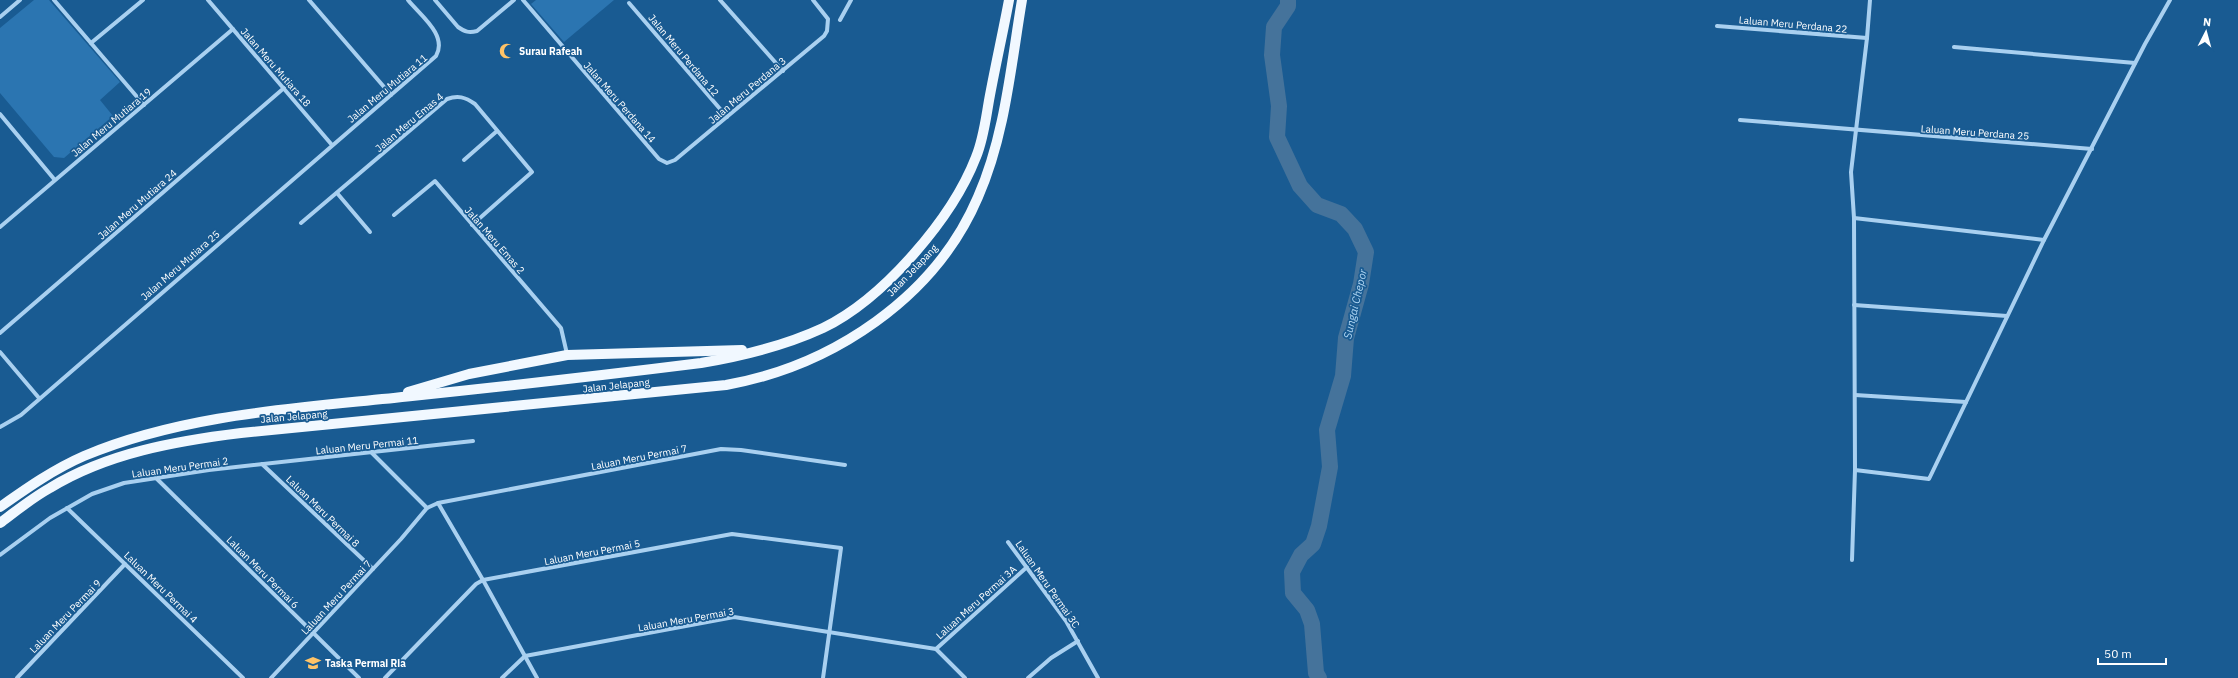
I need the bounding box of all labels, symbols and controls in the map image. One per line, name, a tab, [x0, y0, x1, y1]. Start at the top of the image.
street label: Jalan Meru Perdana 12	[645, 12, 722, 99]
north arrow	[2186, 12, 2226, 52]
street label: Laluan Meru Perdana 22	[1738, 13, 1848, 36]
text: N	[2202, 15, 2212, 29]
street label: Jalan Meru Mutiara 18	[238, 25, 313, 109]
mosque icon: Surau Rafeah	[498, 42, 516, 60]
place label: Surau Rafeah	[519, 45, 582, 58]
street label: Jalan Meru Mutiara 11	[345, 51, 430, 126]
street label: Jalan Meru Perdana 3	[706, 54, 789, 127]
street label: Jalan Meru Perdana 14	[581, 59, 658, 146]
street label: Jalan Meru Mutiara 19	[69, 85, 154, 160]
street label: Jalan Meru Emas 4	[373, 90, 446, 155]
street label: Laluan Meru Perdana 25	[1920, 122, 2030, 143]
street label: Jalan Meru Mutiara 24	[95, 167, 179, 242]
street label: Jalan Meru Emas 2	[462, 204, 527, 277]
street label: Jalan Meru Mutiara 25	[138, 228, 222, 303]
street label: Jalan Jelapang	[884, 241, 941, 299]
water label: Sungai Chepor	[1340, 267, 1370, 340]
street label: Jalan Jelapang	[582, 375, 651, 395]
street label: Jalan Jelapang	[260, 407, 329, 426]
street label: Laluan Meru Permai 11	[315, 434, 419, 457]
street label: Laluan Meru Permai 7	[590, 442, 688, 473]
street label: Laluan Meru Permai 2	[131, 454, 229, 481]
street label: Laluan Meru Permai 8	[283, 473, 362, 550]
street label: Laluan Meru Permai 6	[224, 533, 302, 611]
street label: Laluan Meru Permai 5	[543, 537, 641, 568]
street label: Laluan Meru Permai 3C	[1013, 538, 1083, 630]
street label: Laluan Meru Permai 4	[121, 549, 200, 626]
street label: Laluan Meru Permai 7	[298, 557, 374, 637]
street label: Laluan Meru Permai 3A	[933, 562, 1020, 642]
street label: Laluan Meru Permai 9	[27, 577, 104, 656]
street label: Laluan Meru Permai 3	[637, 605, 735, 634]
scale bar	[2098, 640, 2166, 666]
text: 50 m	[2104, 646, 2132, 661]
school or university icon: Taska Permai Ria	[304, 654, 322, 672]
place label: Taska Permai Ria	[325, 657, 406, 670]

